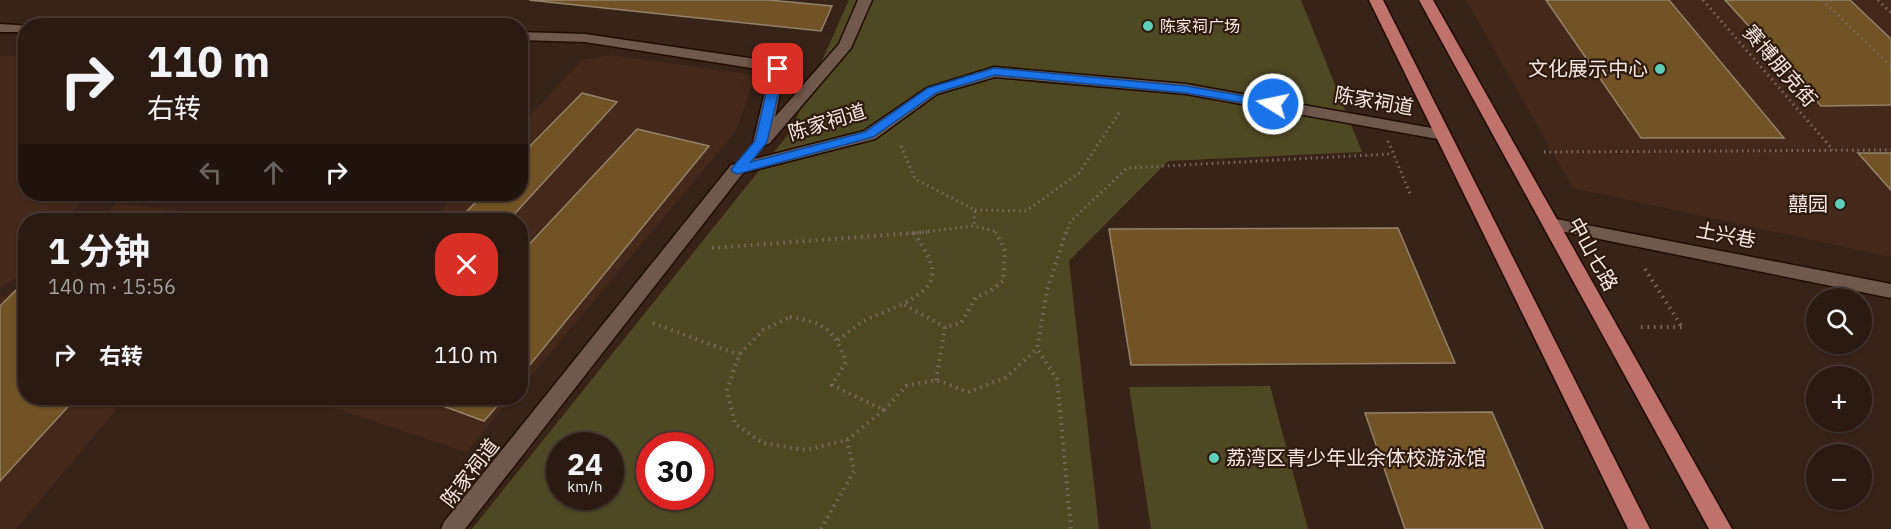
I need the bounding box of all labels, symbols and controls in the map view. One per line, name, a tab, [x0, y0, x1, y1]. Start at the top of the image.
place label: 陈家祠广场	[1160, 16, 1240, 36]
marker: 陈家祠广场	[1141, 19, 1155, 33]
street label: 赛博朋克街	[1737, 19, 1823, 112]
text: 110 m	[147, 34, 270, 89]
icon: right	[48, 42, 126, 120]
pin	[752, 43, 803, 94]
icon: arrive	[761, 52, 794, 85]
place label: 文化展示中心	[1528, 55, 1648, 82]
marker: 文化展示中心	[1653, 62, 1667, 76]
position arrow	[1241, 72, 1305, 136]
street label: 陈家祠道	[1332, 80, 1416, 121]
text: 右转	[147, 90, 201, 125]
street label: 陈家祠道	[785, 97, 869, 146]
icon: left	[194, 156, 227, 189]
icon: ahead	[257, 156, 290, 189]
icon: right	[320, 156, 353, 189]
place label: 囍园	[1788, 190, 1828, 217]
marker: 囍园	[1833, 197, 1847, 211]
street label: 中山七路	[1562, 212, 1625, 295]
street label: 土兴巷	[1694, 216, 1758, 253]
text: 1 分钟	[48, 227, 150, 274]
button: close	[435, 233, 498, 296]
text: 140 m · 15:56	[48, 273, 176, 300]
map controls	[1806, 288, 1872, 510]
button: search	[1806, 288, 1872, 354]
icon: right	[48, 338, 81, 371]
text: 110 m	[434, 340, 498, 369]
text: 右转	[99, 341, 143, 370]
button: +	[1806, 366, 1872, 432]
speed limit sign: 30	[636, 432, 714, 510]
street label: 陈家祠道	[434, 433, 505, 513]
text: 24	[567, 444, 603, 483]
place label: 荔湾区青少年业余体校游泳馆	[1226, 444, 1486, 471]
button: −	[1806, 444, 1872, 510]
marker: 荔湾区青少年业余体校游泳馆	[1207, 451, 1221, 465]
text: km/h	[567, 477, 603, 496]

